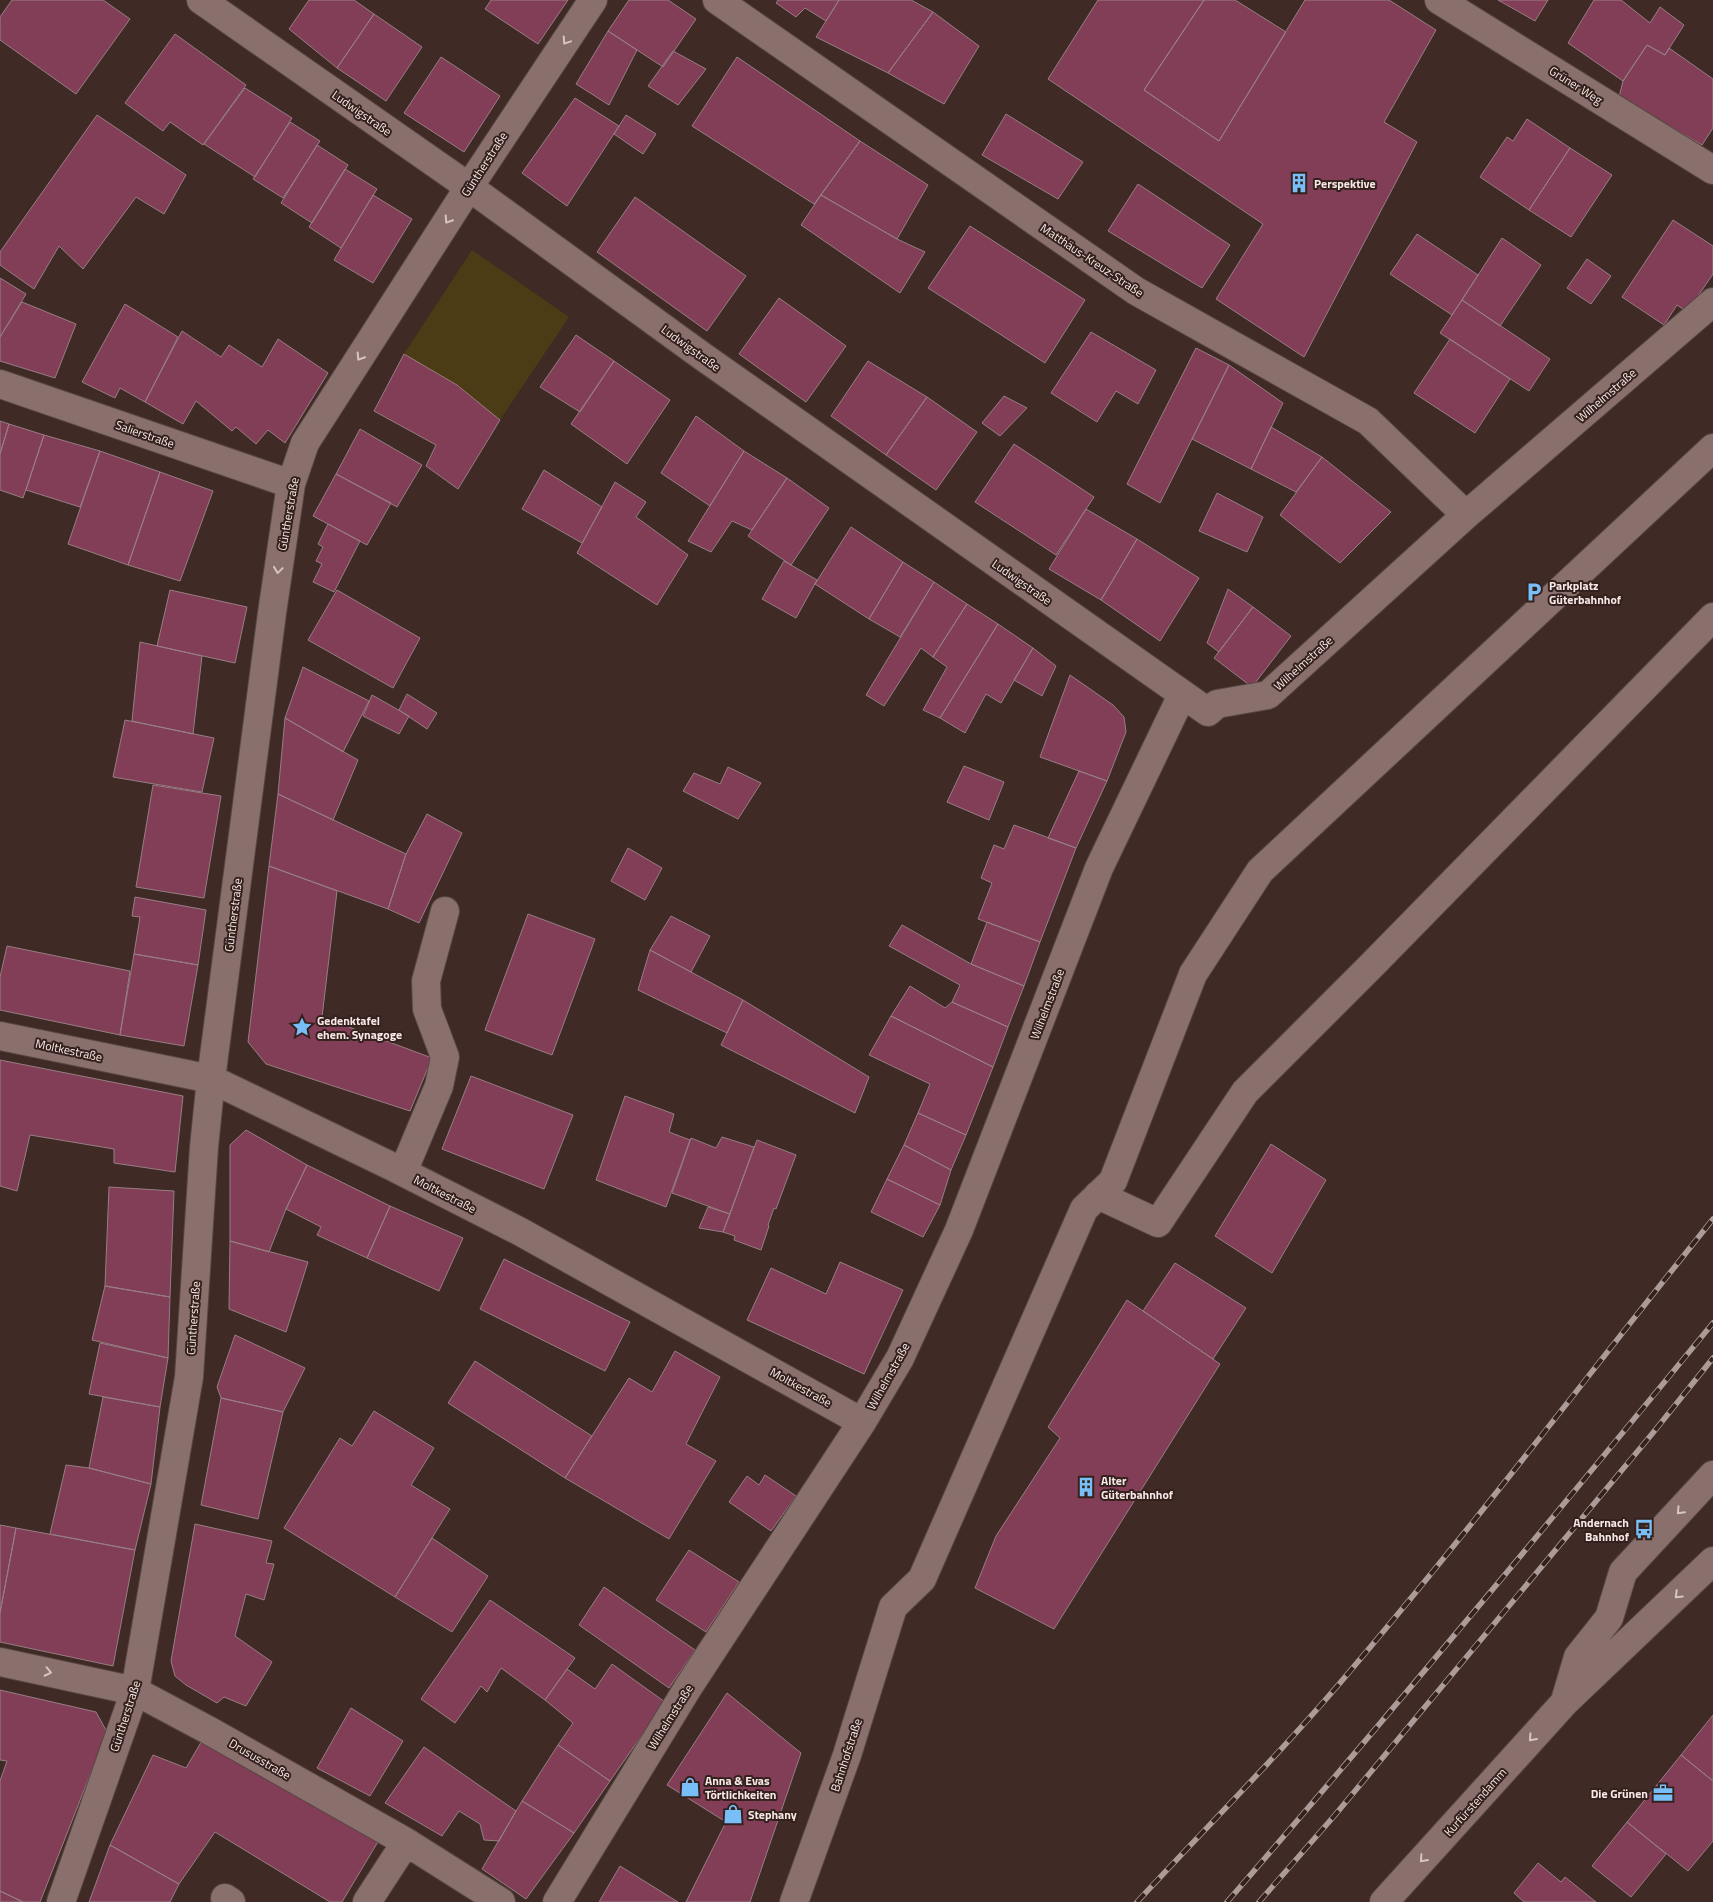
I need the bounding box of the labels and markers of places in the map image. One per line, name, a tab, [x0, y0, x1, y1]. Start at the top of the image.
building icon: Perspektive	[1288, 172, 1310, 194]
place label: Perspektive	[1314, 174, 1376, 193]
place label: Parkplatz Güterbahnhof	[1549, 576, 1622, 609]
parking icon: Parkplatz Güterbahnhof	[1523, 581, 1545, 603]
place label: Gedenktafel ehem. Synagoge	[317, 1011, 402, 1044]
place icon: Gedenktafel ehem. Synagoge	[291, 1016, 313, 1038]
place label: Alter Güterbahnhof	[1101, 1471, 1174, 1504]
building icon: Alter Güterbahnhof	[1075, 1476, 1097, 1498]
place label: Andernach Bahnhof	[1573, 1513, 1630, 1546]
bus stop icon: Andernach Bahnhof	[1633, 1518, 1655, 1540]
place label: Anna & Evas Törtlichkeiten	[705, 1771, 776, 1804]
shop icon: Anna & Evas Törtlichkeiten	[679, 1776, 701, 1798]
office icon: Die Grünen	[1652, 1782, 1674, 1804]
place label: Die Grünen	[1591, 1784, 1648, 1803]
shop icon: Stephany	[722, 1803, 744, 1825]
place label: Stephany	[748, 1805, 797, 1824]

